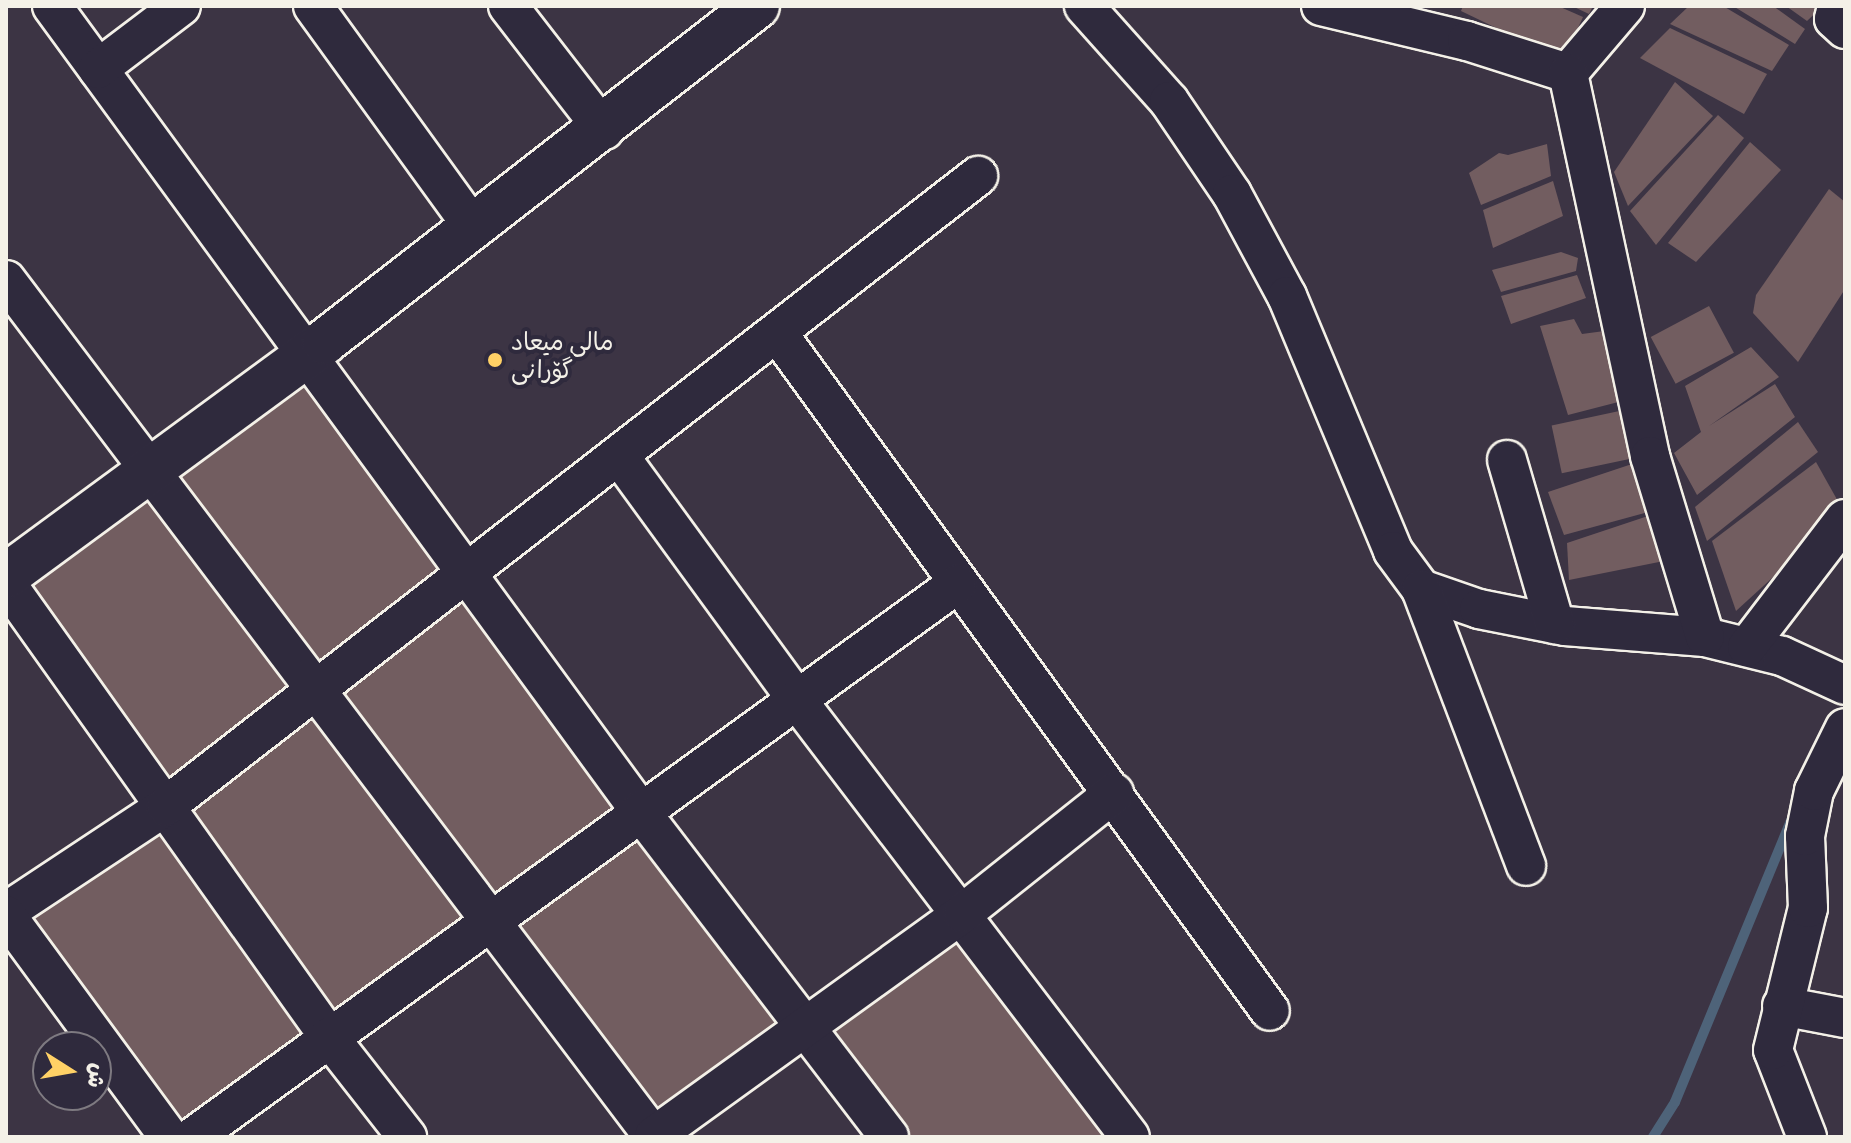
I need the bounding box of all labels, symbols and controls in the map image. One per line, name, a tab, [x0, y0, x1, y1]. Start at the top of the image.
place label: مالی میعاد گۆرانی	[511, 332, 613, 388]
marker: مالی میعاد گۆرانی	[486, 351, 504, 369]
north arrow	[32, 1031, 112, 1111]
text: ش	[77, 1060, 112, 1090]

